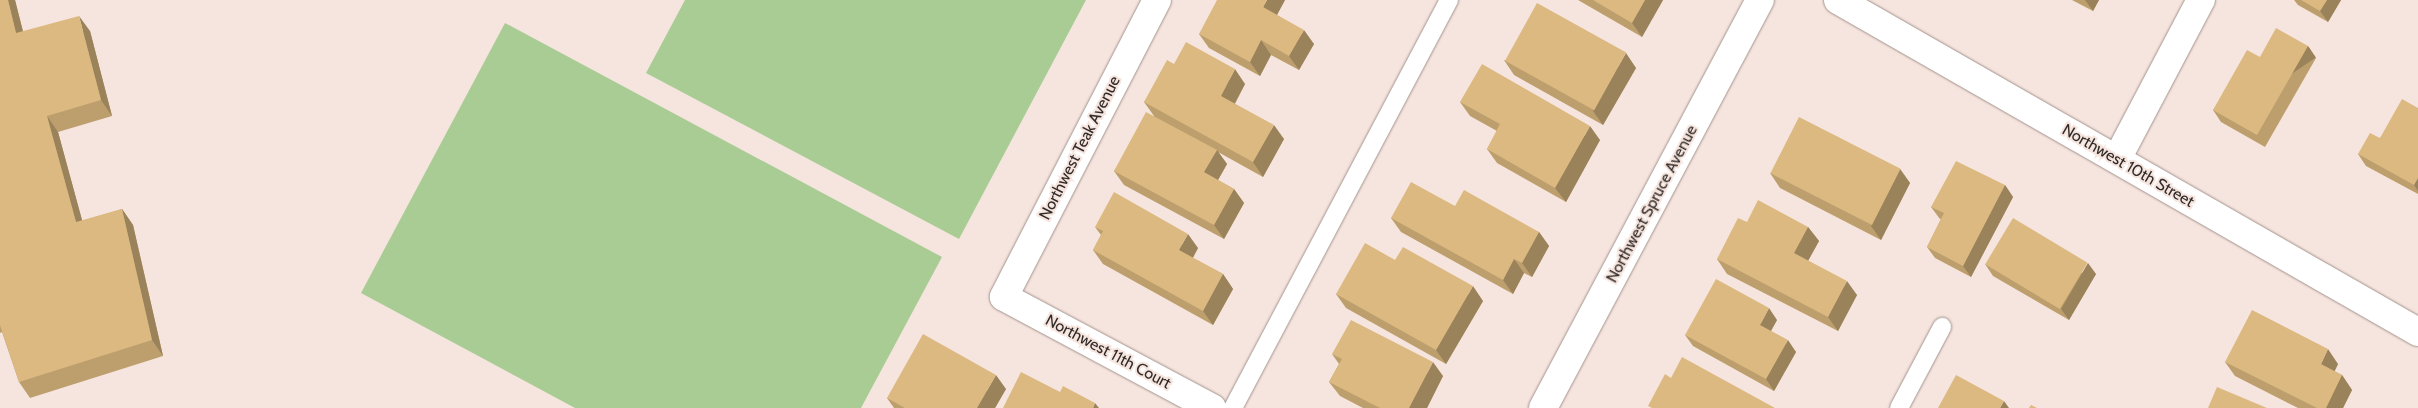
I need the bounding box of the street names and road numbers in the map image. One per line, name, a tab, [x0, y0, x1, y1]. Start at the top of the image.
street label: Northwest Teak Avenue	[1035, 73, 1125, 223]
street label: Northwest 10th Street	[2059, 120, 2197, 212]
street label: Northwest Spruce Avenue	[1602, 122, 1702, 286]
street label: Northwest 11th Court	[1042, 311, 1174, 393]

